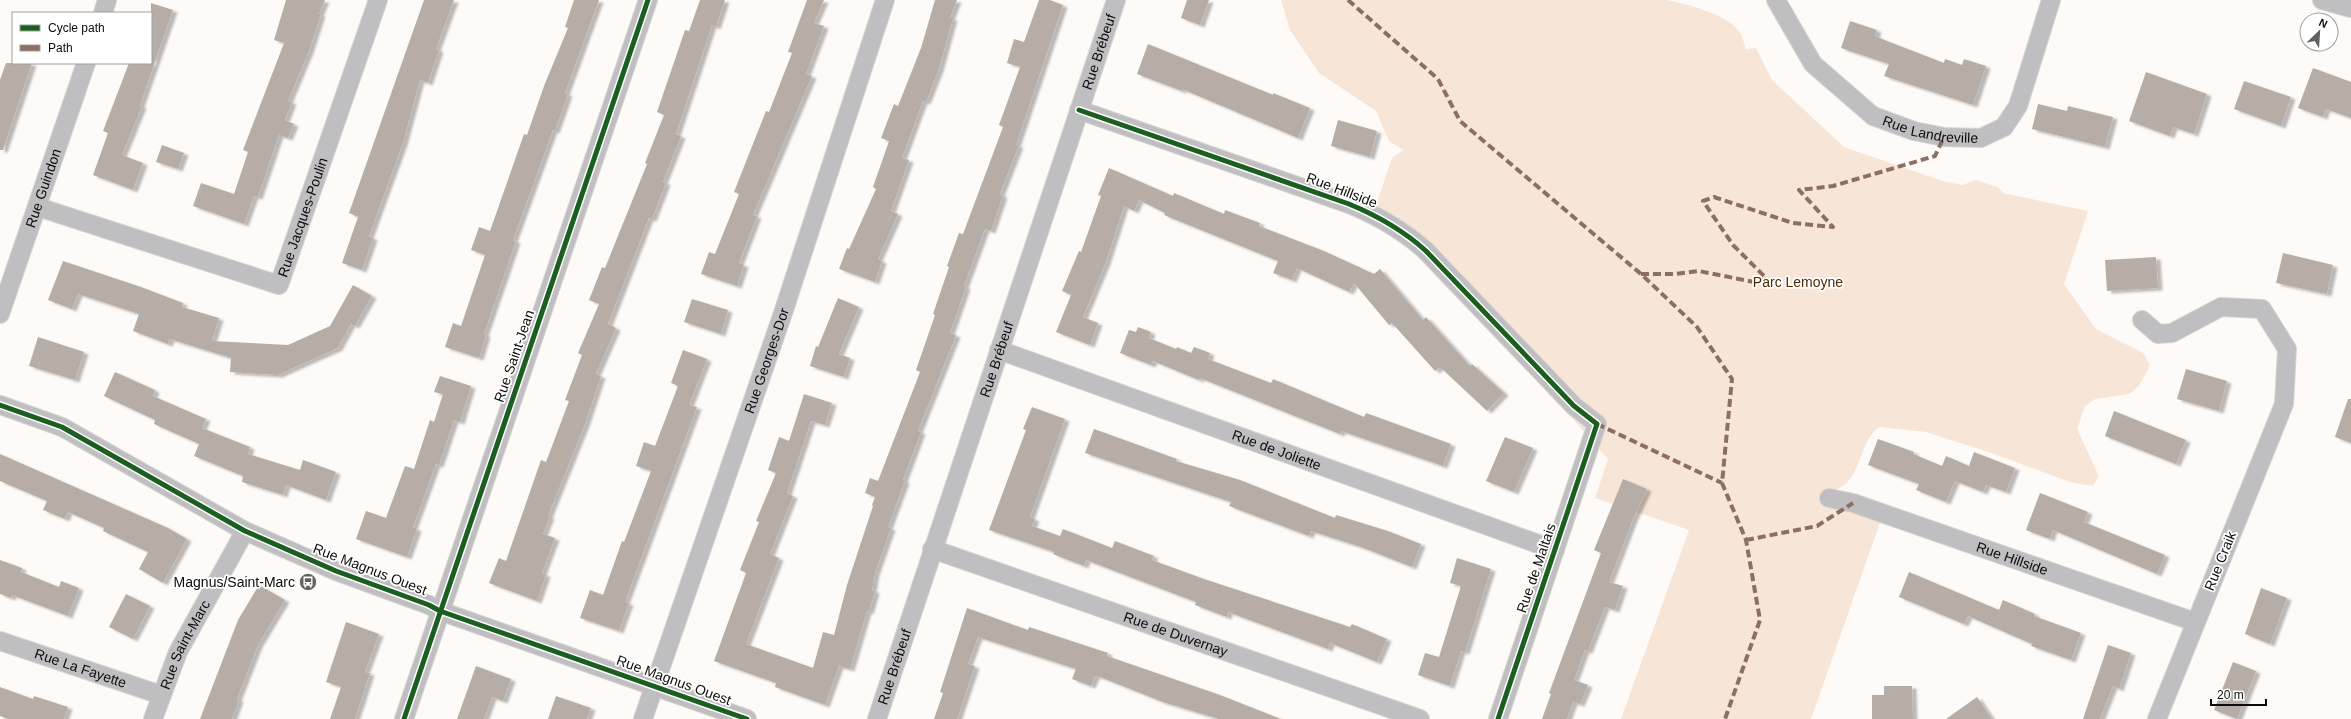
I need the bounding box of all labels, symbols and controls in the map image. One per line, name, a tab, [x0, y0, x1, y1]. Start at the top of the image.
legend	[12, 12, 152, 64]
street label: Rue Brébeuf	[1079, 12, 1119, 92]
north arrow	[2299, 12, 2339, 52]
text: N	[2317, 16, 2329, 30]
text: Cycle path	[48, 21, 105, 35]
text: Path	[48, 41, 73, 55]
street label: Rue Landreville	[1881, 112, 1979, 146]
street label: Rue Guindon	[22, 147, 64, 230]
street label: Rue Jacques-Poulin	[274, 155, 331, 279]
street label: Rue Hillside	[1304, 169, 1380, 211]
park label: Parc Lemoyne	[1753, 274, 1843, 290]
street label: Rue Georges-Dor	[741, 305, 792, 416]
street label: Rue Saint-Jean	[491, 308, 537, 404]
street label: Rue Brébeuf	[977, 319, 1017, 399]
street label: Rue de Joliette	[1230, 426, 1323, 473]
street label: Rue de Maltais	[1513, 521, 1559, 615]
street label: Rue Craik	[2201, 528, 2239, 593]
street label: Rue Hillside	[1974, 539, 2050, 578]
street label: Rue Magnus Ouest	[311, 540, 429, 598]
bus stop icon: Magnus/Saint-Marc	[298, 572, 318, 592]
place label: Magnus/Saint-Marc	[174, 574, 295, 590]
street label: Rue Saint-Marc	[157, 597, 213, 692]
street label: Rue de Duvernay	[1122, 608, 1230, 659]
street label: Rue Brébeuf	[874, 627, 914, 707]
street label: Rue La Fayette	[33, 645, 129, 691]
street label: Rue Magnus Ouest	[615, 652, 734, 708]
scale bar	[2211, 681, 2266, 707]
text: 20 m	[2217, 688, 2244, 702]

